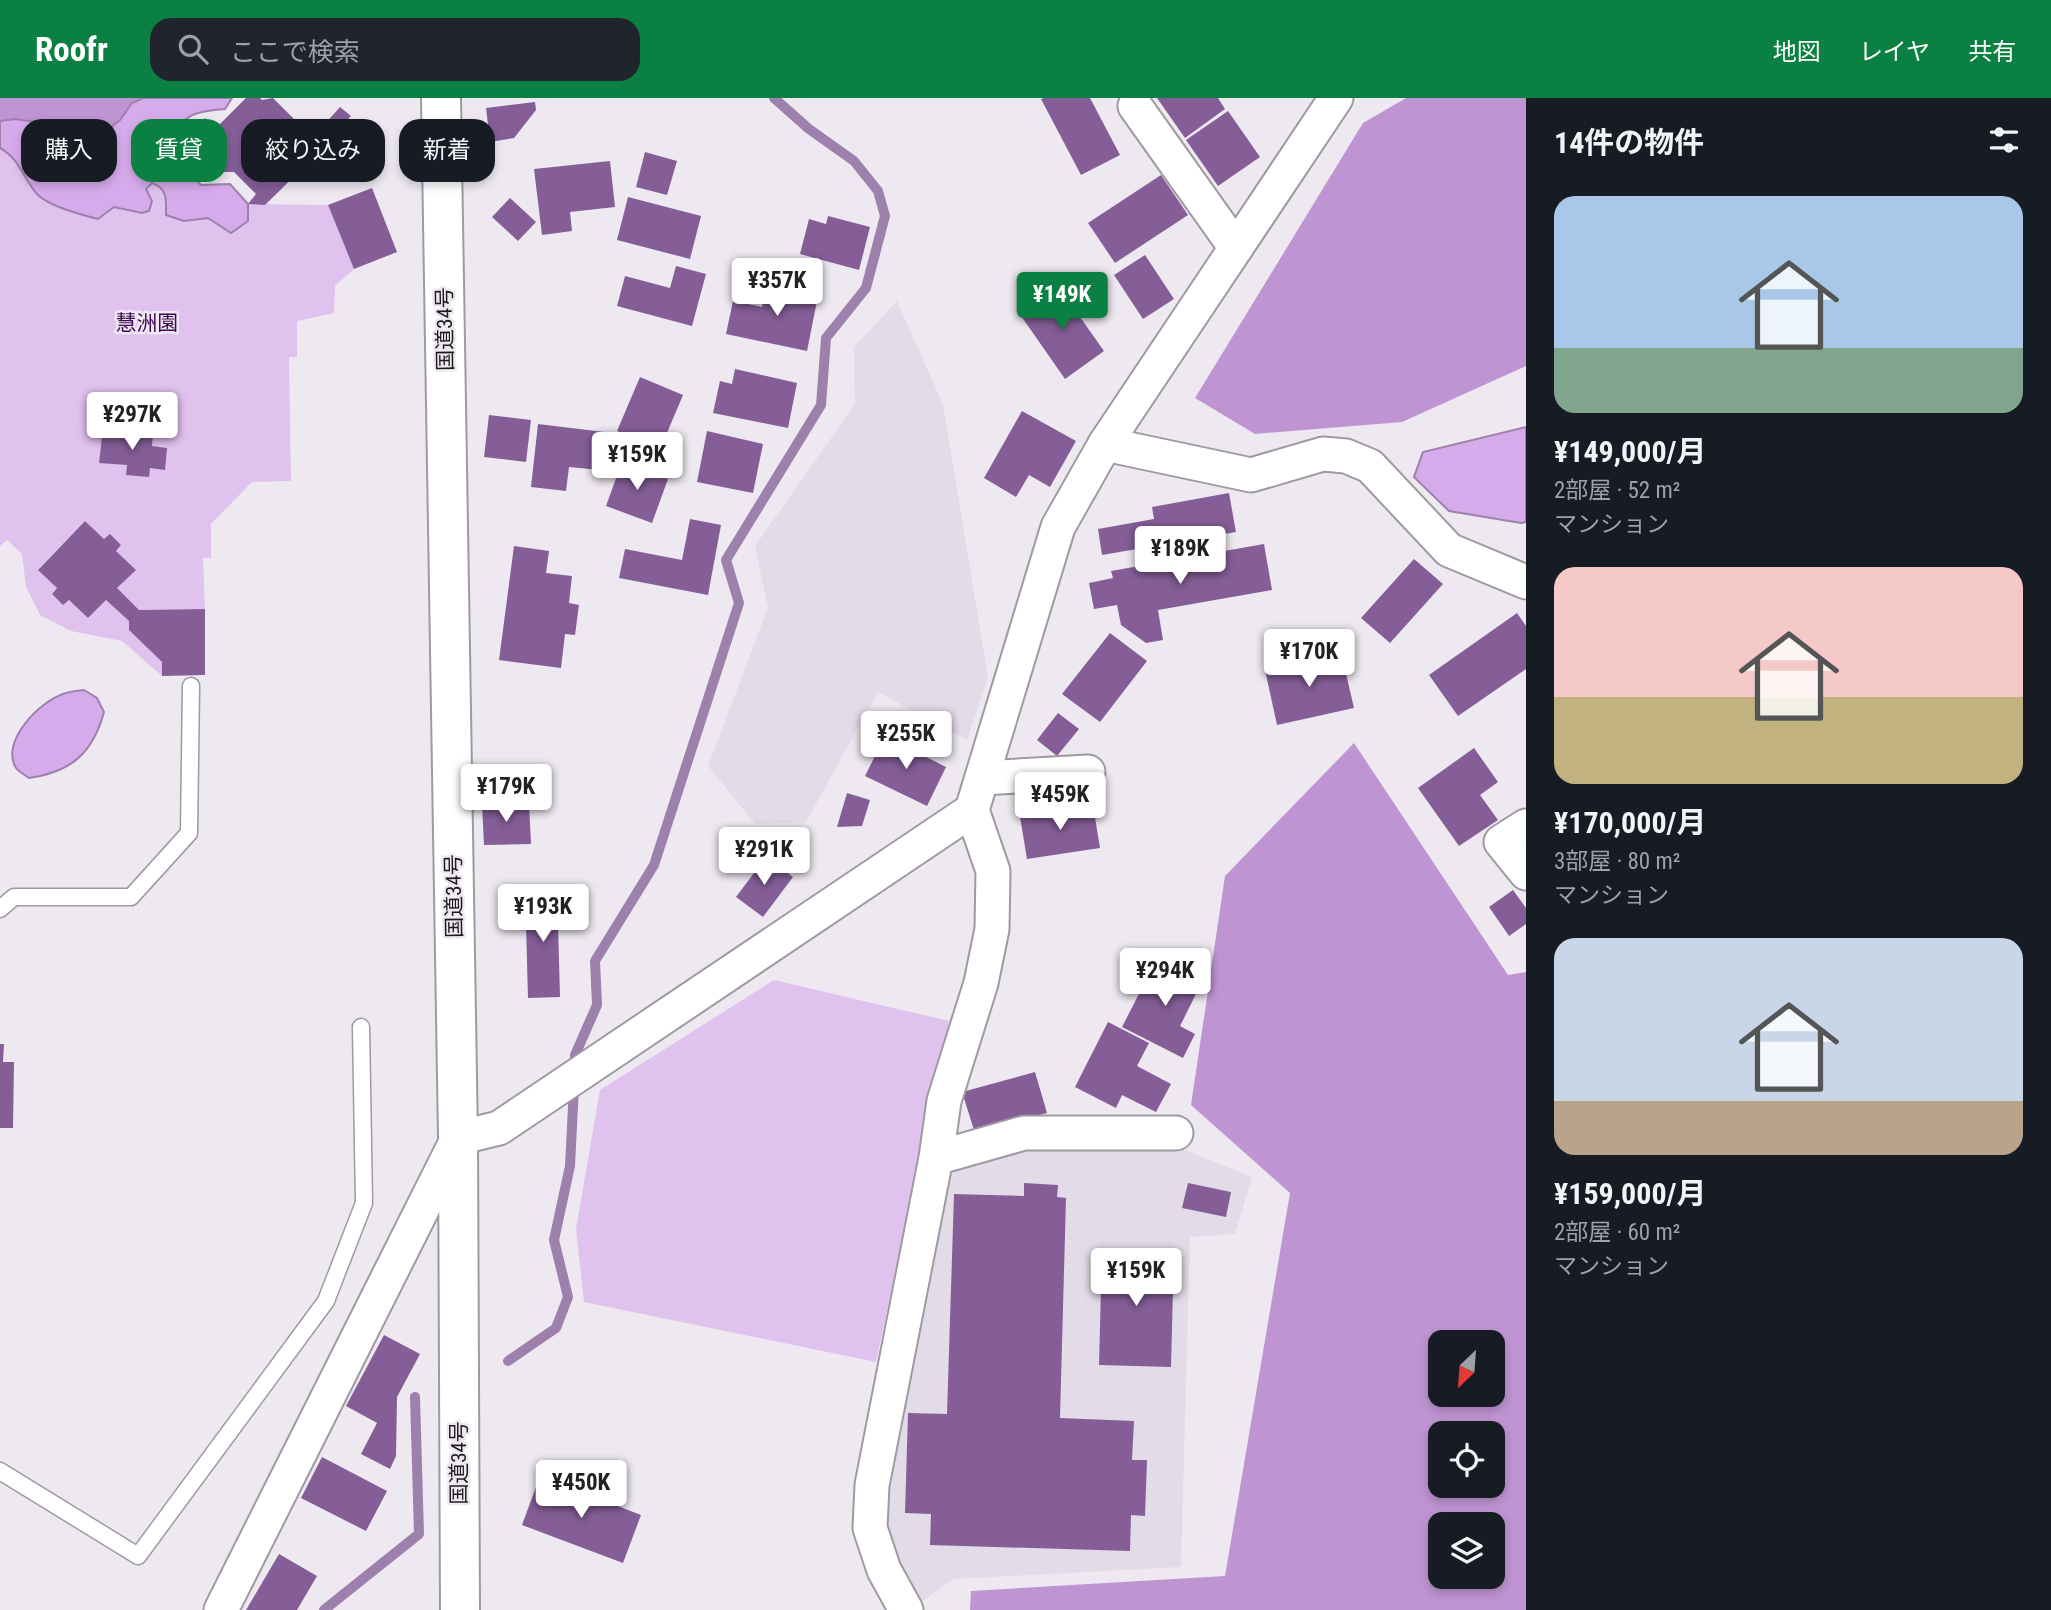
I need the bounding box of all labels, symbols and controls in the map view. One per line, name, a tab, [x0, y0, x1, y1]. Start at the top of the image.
search box	[150, 18, 640, 81]
text: Roofr	[35, 30, 108, 69]
icon: search	[174, 30, 212, 68]
text: ここで検索	[230, 37, 360, 67]
text: 地図	[1773, 38, 1821, 66]
text: レイヤ	[1859, 38, 1930, 66]
text: 共有	[1968, 38, 2016, 66]
chip: 購入	[21, 119, 117, 182]
chip: 賃貸	[131, 119, 227, 182]
chip: 絞り込み	[241, 119, 385, 182]
chip: 新着	[399, 119, 495, 182]
icon: filters	[1985, 121, 2023, 159]
text: 14件の物件	[1554, 125, 1704, 160]
icon: home	[1726, 242, 1852, 368]
pin: ¥357K	[728, 258, 826, 318]
text: ¥357K	[748, 267, 806, 294]
pin: ¥149K	[1013, 272, 1111, 332]
text: ¥149K	[1033, 281, 1091, 308]
street label: 国道34号	[432, 287, 458, 371]
park label: 慧洲園	[116, 311, 179, 335]
pin: ¥297K	[83, 392, 181, 452]
text: ¥297K	[103, 401, 161, 428]
pin: ¥159K	[588, 432, 686, 492]
text: ¥149,000/月	[1554, 434, 1707, 469]
text: ¥159K	[608, 441, 666, 468]
text: 2部屋 · 52 m²	[1554, 477, 1680, 504]
text: マンション	[1554, 511, 1669, 538]
pin: ¥189K	[1131, 526, 1229, 586]
text: ¥189K	[1151, 535, 1209, 562]
icon: home	[1726, 613, 1852, 739]
pin: ¥170K	[1260, 630, 1358, 689]
text: ¥170K	[1280, 638, 1338, 665]
pin: ¥255K	[857, 712, 955, 771]
text: ¥255K	[877, 720, 935, 747]
pin: ¥179K	[457, 764, 555, 824]
pin: ¥459K	[1011, 772, 1109, 832]
text: ¥179K	[477, 773, 535, 800]
text: ¥459K	[1031, 781, 1089, 808]
text: ¥170,000/月	[1554, 805, 1707, 840]
pin: ¥291K	[715, 828, 813, 887]
text: ¥291K	[735, 836, 793, 863]
text: 3部屋 · 80 m²	[1554, 848, 1680, 875]
street label: 国道34号	[441, 854, 467, 938]
text: マンション	[1554, 882, 1669, 909]
pin: ¥193K	[494, 884, 592, 944]
text: ¥193K	[514, 893, 572, 920]
pin: ¥294K	[1116, 948, 1214, 1008]
text: ¥294K	[1136, 957, 1194, 984]
icon: home	[1726, 984, 1852, 1110]
text: ¥159,000/月	[1554, 1176, 1707, 1211]
text: 2部屋 · 60 m²	[1554, 1219, 1680, 1246]
pin: ¥159K	[1087, 1248, 1185, 1308]
text: マンション	[1554, 1253, 1669, 1280]
text: ¥159K	[1107, 1257, 1165, 1284]
north arrow	[1428, 1330, 1505, 1407]
map controls	[1428, 1330, 1505, 1589]
street label: 国道34号	[447, 1421, 471, 1505]
button: locate	[1428, 1421, 1505, 1498]
pin: ¥450K	[532, 1460, 630, 1520]
text: ¥450K	[552, 1469, 610, 1496]
button: layers	[1428, 1512, 1505, 1589]

